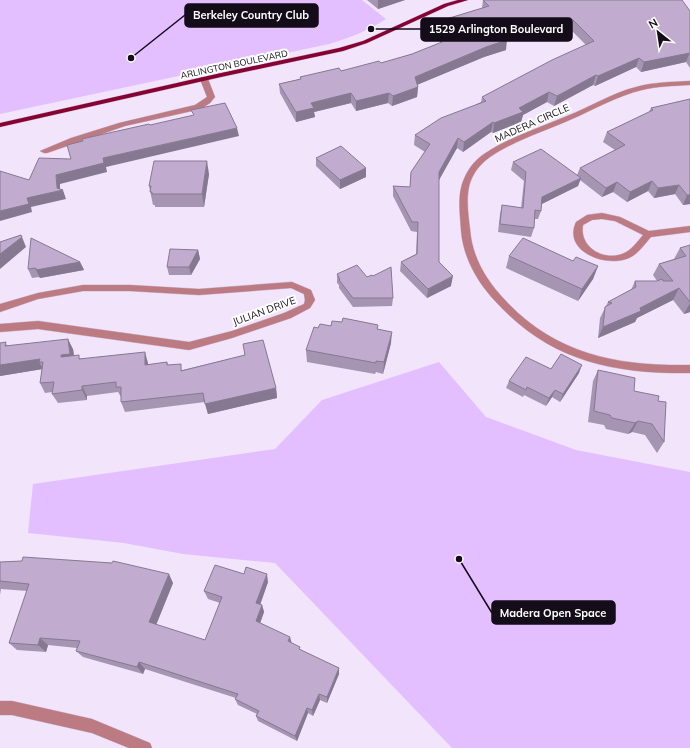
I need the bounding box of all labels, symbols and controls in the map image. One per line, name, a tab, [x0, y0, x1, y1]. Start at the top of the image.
callout: Berkeley Country Club	[185, 4, 318, 27]
text: Berkeley Country Club	[193, 8, 309, 22]
north arrow	[638, 12, 678, 52]
text: N	[646, 15, 660, 31]
callout: 1529 Arlington Boulevard	[421, 18, 572, 41]
text: 1529 Arlington Boulevard	[429, 22, 564, 36]
street label: ARLINGTON BOULEVARD	[179, 47, 289, 81]
street label: MADERA CIRCLE	[493, 101, 572, 145]
street label: JULIAN DRIVE	[231, 294, 297, 328]
callout: Madera Open Space	[492, 601, 615, 624]
text: Madera Open Space	[500, 606, 606, 620]

